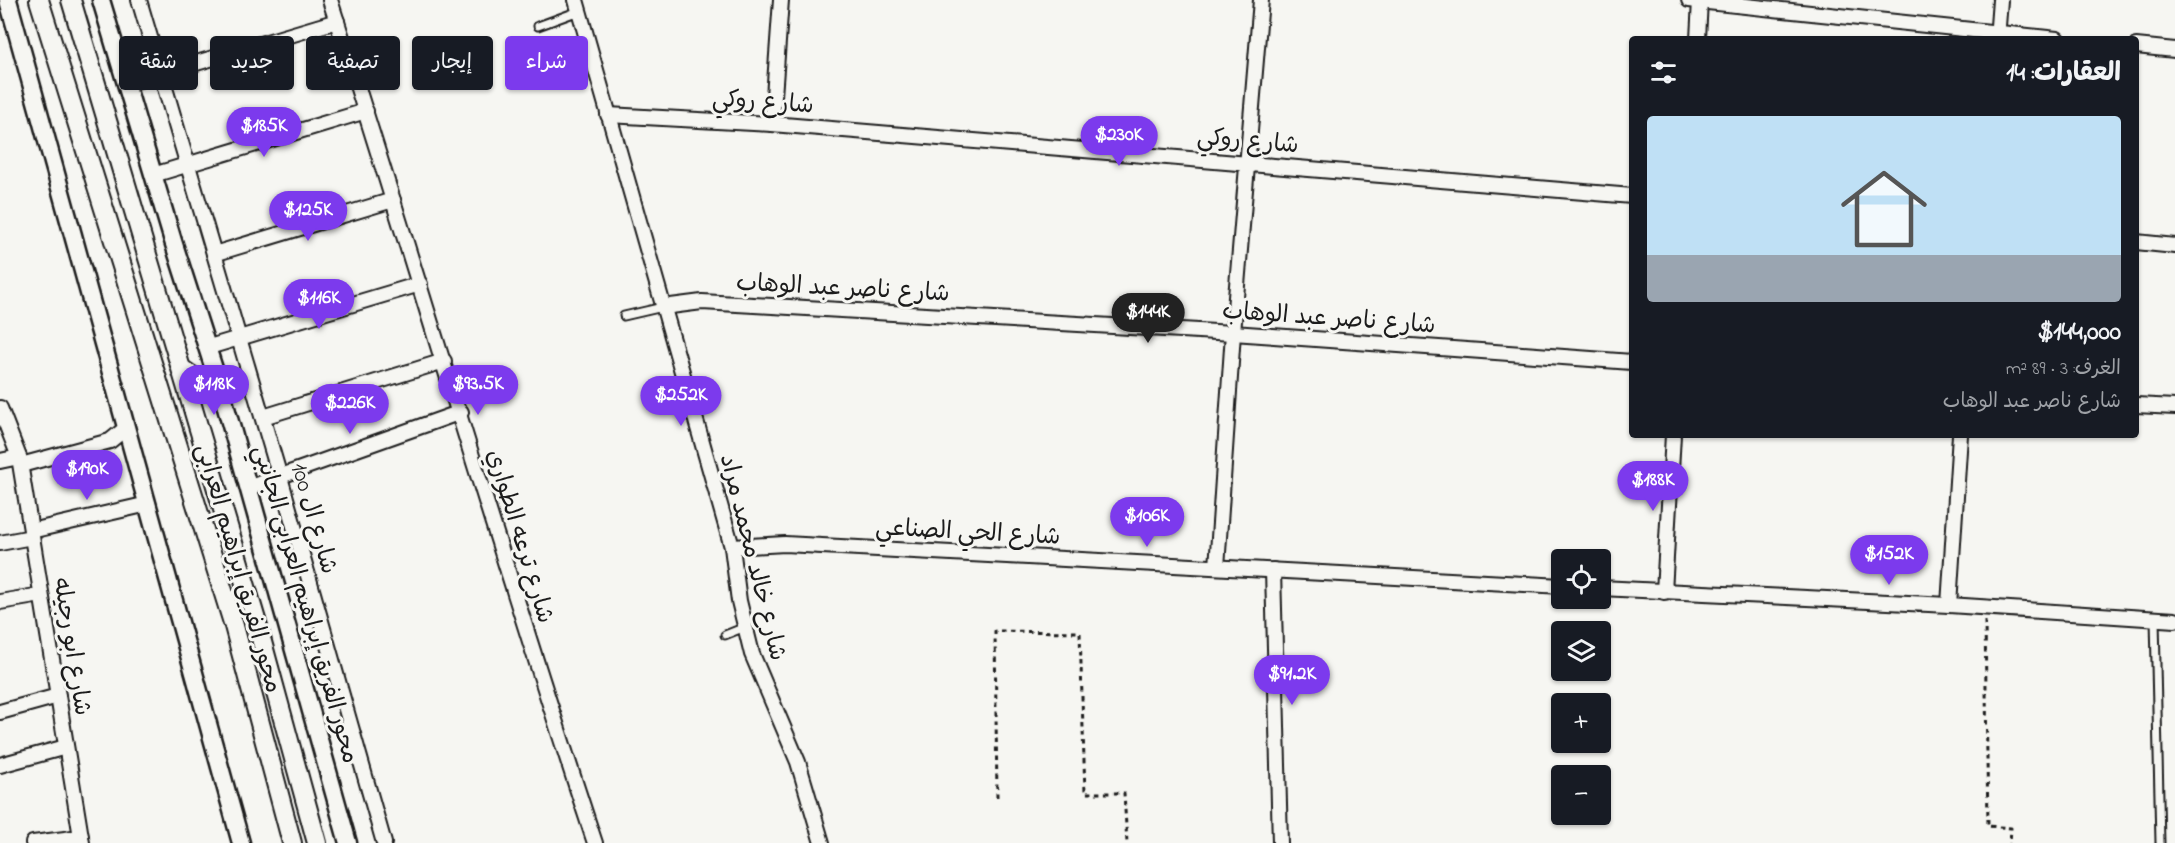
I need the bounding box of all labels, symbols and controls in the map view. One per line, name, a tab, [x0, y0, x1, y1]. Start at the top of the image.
chip: شقة	[119, 36, 198, 90]
chip: جديد	[210, 36, 294, 90]
chip: تصفية	[306, 36, 400, 90]
chip: إيجار	[412, 36, 493, 90]
chip: شراء	[505, 36, 588, 90]
text: العقارات: 14	[2006, 55, 2121, 93]
icon: filters	[1647, 56, 1680, 89]
street label: شارع روكي	[711, 82, 815, 126]
pin: $185K	[222, 107, 306, 158]
text: $185K	[240, 112, 288, 141]
pin: $230K	[1077, 116, 1161, 167]
text: $230K	[1095, 121, 1143, 150]
street label: شارع روكي	[1195, 121, 1300, 165]
icon: home	[1830, 155, 1938, 263]
pin: $125K	[266, 191, 350, 242]
text: $125K	[283, 196, 333, 225]
street label: شارع ناصر عبد الوهاب	[735, 266, 951, 313]
pin: $116K	[277, 279, 361, 330]
text: $116K	[297, 284, 341, 313]
pin: $144K	[1106, 293, 1190, 344]
street label: شارع ناصر عبد الوهاب	[1221, 295, 1437, 344]
text: $144K	[1126, 298, 1170, 327]
text: $144,000	[2037, 314, 2121, 352]
text: الغرف: 3 · 89 m²	[2006, 355, 2121, 384]
pin: $118K	[172, 365, 256, 416]
pin: $93.5K	[429, 365, 527, 416]
text: $118K	[193, 370, 235, 399]
text: $93.5K	[452, 370, 504, 399]
pin: $252K	[639, 376, 723, 427]
text: $252K	[654, 381, 708, 410]
pin: $226K	[308, 384, 392, 435]
text: شارع ناصر عبد الوهاب	[1943, 388, 2121, 417]
text: $226K	[325, 389, 375, 418]
street label: محور الفريق إبراهيم العرابى	[185, 440, 290, 697]
street label: محور الفريق إبراهيم العرابى الجانبي	[241, 441, 367, 768]
street label: شارع ترعه الطواري	[476, 446, 562, 628]
pin: $190K	[45, 450, 129, 501]
street label: شارع خالد محمد مراد	[709, 451, 794, 665]
text: $190K	[66, 455, 108, 484]
street label: شارع ال 100	[280, 459, 345, 578]
pin: $188K	[1611, 461, 1695, 512]
text: $188K	[1631, 466, 1675, 495]
pin: $106K	[1105, 497, 1189, 548]
text: $106K	[1124, 502, 1170, 531]
street label: شارع الحي الصناعي	[874, 511, 1061, 557]
pin: $152K	[1847, 535, 1931, 586]
text: $152K	[1864, 540, 1914, 569]
map controls	[1551, 549, 1611, 825]
button: locate	[1551, 549, 1611, 609]
street label: شارع ابو رجيله	[42, 575, 99, 718]
button: layers	[1551, 621, 1611, 681]
pin: $91.2K	[1243, 655, 1341, 706]
text: $91.2K	[1268, 660, 1316, 689]
button: +	[1551, 693, 1611, 753]
button: −	[1551, 765, 1611, 825]

